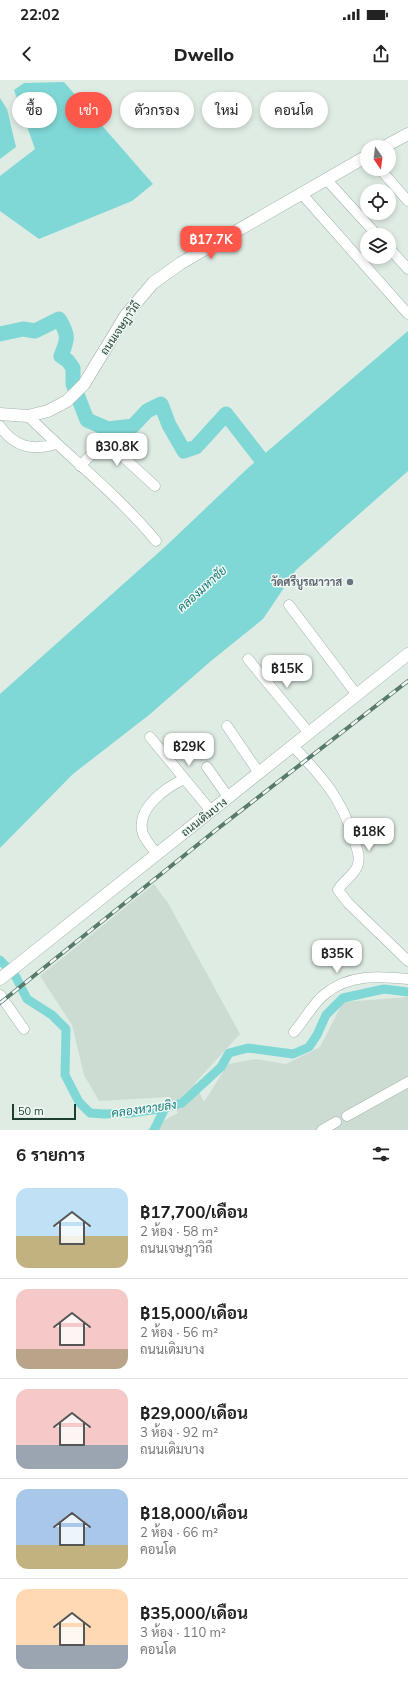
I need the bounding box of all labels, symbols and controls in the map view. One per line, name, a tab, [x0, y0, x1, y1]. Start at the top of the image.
text: 22:02	[20, 5, 60, 24]
icon: back	[16, 43, 38, 65]
text: Dwello	[174, 43, 234, 66]
icon: share	[370, 43, 392, 65]
chip: ซื้อ	[12, 92, 57, 128]
chip: เช่า	[65, 92, 112, 128]
chip: ตัวกรอง	[120, 92, 194, 128]
chip: ใหม่	[202, 92, 252, 128]
chip: คอนโด	[260, 92, 328, 128]
north arrow	[360, 140, 396, 176]
map controls	[360, 140, 396, 264]
button: locate	[360, 184, 396, 220]
pin: ฿17.7K	[178, 226, 244, 260]
button: layers	[360, 228, 396, 264]
text: ฿17.7K	[189, 231, 233, 247]
street label: ถนนเจษฎาวิถี	[96, 298, 144, 358]
pin: ฿30.8K	[84, 433, 150, 467]
text: ฿30.8K	[95, 438, 139, 454]
water label: คลองมหาชัย	[174, 562, 230, 615]
place label: วัดศรีบูรณาวาส	[271, 574, 342, 590]
marker: วัดศรีบูรณาวาส	[345, 577, 355, 587]
pin: ฿15K	[263, 655, 311, 689]
text: ฿15K	[271, 660, 303, 676]
pin: ฿29K	[165, 733, 213, 767]
text: ฿29K	[173, 738, 205, 754]
street label: ถนนเดิมบาง	[178, 795, 230, 839]
pin: ฿18K	[345, 818, 393, 852]
text: ฿18K	[353, 823, 385, 839]
pin: ฿35K	[313, 940, 361, 974]
text: ฿35K	[321, 945, 353, 961]
water label: คลองหวายลิง	[110, 1096, 178, 1120]
scale bar	[12, 1102, 76, 1121]
text: 50 m	[18, 1104, 44, 1118]
icon: filters	[370, 1143, 392, 1165]
text: 6 รายการ	[16, 1144, 85, 1165]
text: ฿17,700/เดือน	[140, 1201, 248, 1222]
icon: home	[48, 1204, 96, 1252]
text: 2 ห้อง · 58 m²	[140, 1223, 218, 1239]
text: ถนนเจษฎาวิถี	[140, 1240, 213, 1256]
text: ฿15,000/เดือน	[140, 1302, 248, 1323]
icon: home	[48, 1305, 96, 1353]
text: 2 ห้อง · 56 m²	[140, 1324, 218, 1340]
text: ถนนเดิมบาง	[140, 1341, 204, 1357]
text: ฿29,000/เดือน	[140, 1402, 248, 1423]
icon: home	[48, 1405, 96, 1453]
text: 3 ห้อง · 92 m²	[140, 1424, 218, 1440]
text: ถนนเดิมบาง	[140, 1441, 204, 1457]
text: ฿18,000/เดือน	[140, 1502, 248, 1523]
icon: home	[48, 1505, 96, 1553]
text: 2 ห้อง · 66 m²	[140, 1524, 218, 1540]
text: คอนโด	[140, 1541, 176, 1557]
text: ฿35,000/เดือน	[140, 1602, 248, 1623]
icon: home	[48, 1605, 96, 1653]
text: 3 ห้อง · 110 m²	[140, 1624, 226, 1640]
text: คอนโด	[140, 1641, 176, 1657]

